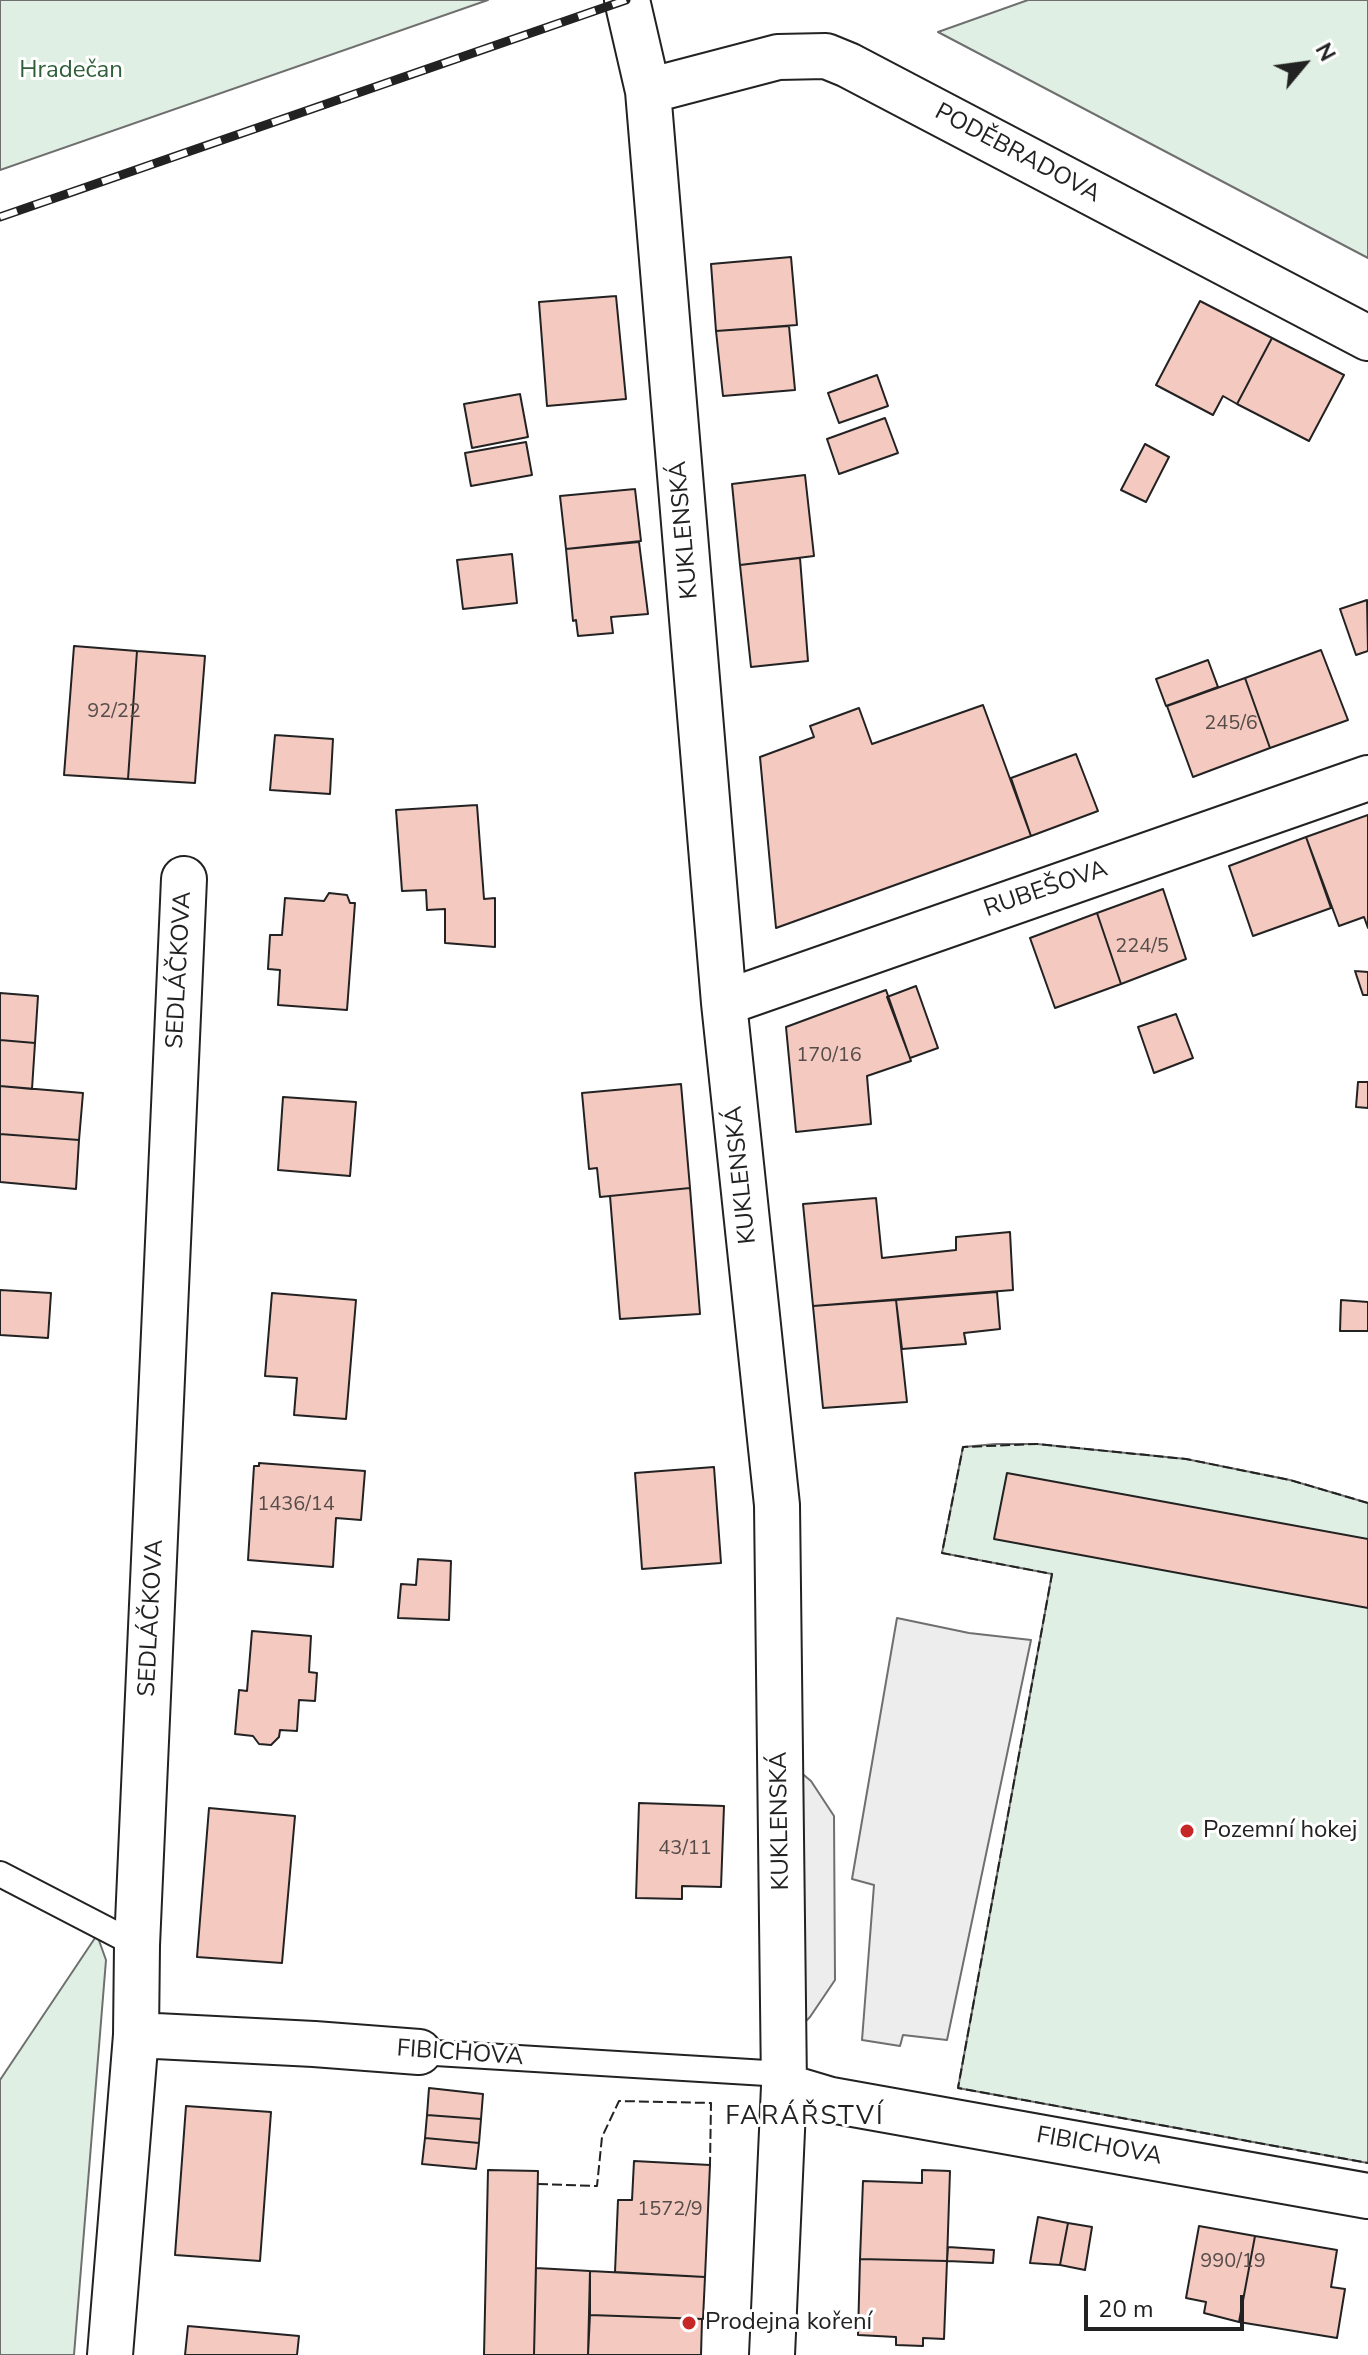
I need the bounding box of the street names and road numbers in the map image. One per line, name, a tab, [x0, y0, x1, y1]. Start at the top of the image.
street label: PODĚBRADOVA	[929, 98, 1105, 210]
street label: KUKLENSKÁ	[665, 460, 705, 600]
street label: RUBEŠOVA	[980, 855, 1112, 925]
street label: SEDLÁČKOVA	[161, 891, 199, 1049]
street label: KUKLENSKÁ	[720, 1105, 764, 1245]
street label: SEDLÁČKOVA	[133, 1539, 171, 1697]
street label: KUKLENSKÁ	[765, 1751, 797, 1891]
street label: FIBICHOVA	[396, 2035, 524, 2073]
street label: FIBICHOVA	[1034, 2122, 1164, 2172]

